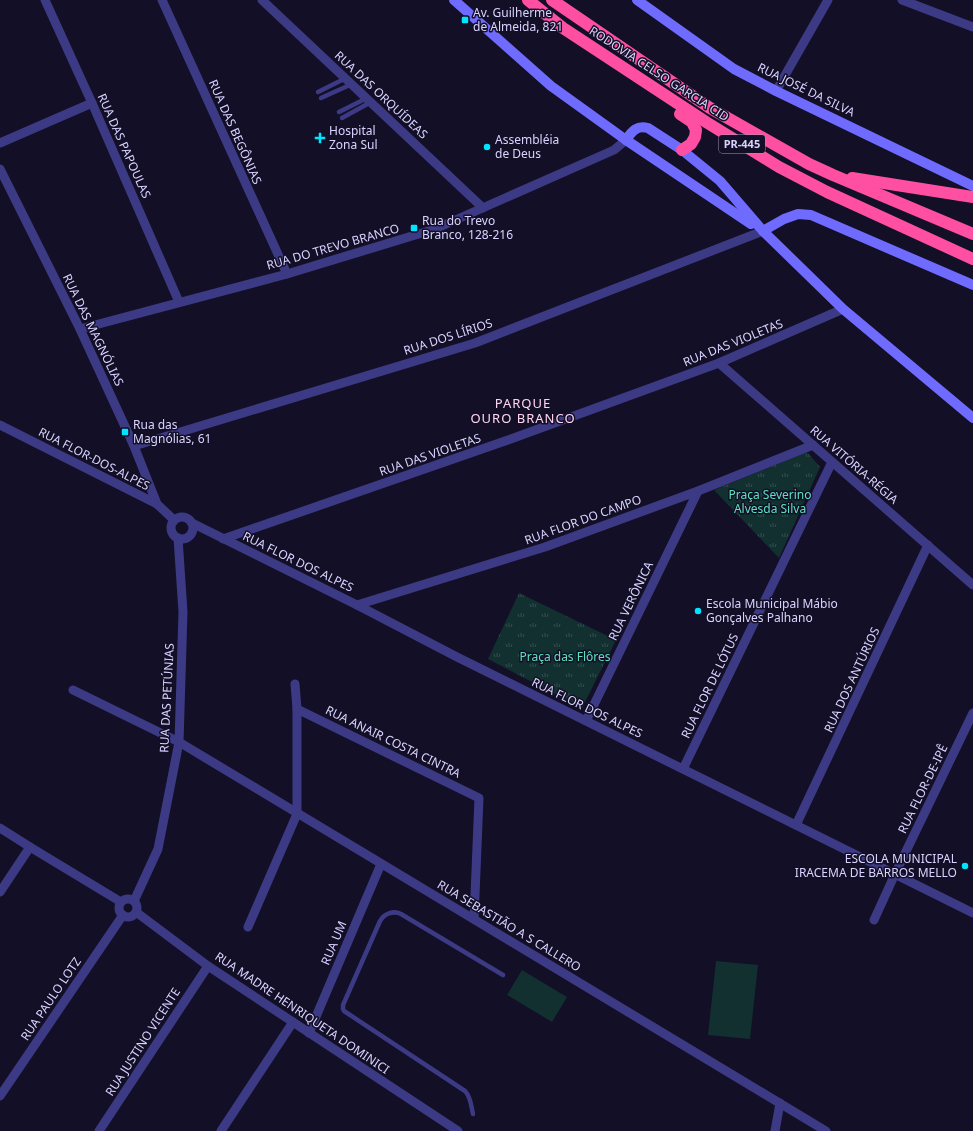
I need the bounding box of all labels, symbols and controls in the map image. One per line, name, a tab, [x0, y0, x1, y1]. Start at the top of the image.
place label: Av. Guilherme de Almeida, 821	[473, 4, 563, 35]
marker: Av. Guilherme de Almeida, 821	[460, 15, 470, 25]
street label: RODOVIA CELSO GARCIA CID	[586, 22, 733, 125]
street label: RUA DAS ORQUÍDEAS	[331, 47, 432, 143]
street label: RUA JOSÉ DA SILVA	[755, 59, 858, 121]
street label: RUA DAS BEGÔNIAS	[205, 77, 266, 187]
street label: RUA DAS PAPOULAS	[94, 91, 155, 201]
place label: Hospital Zona Sul	[329, 122, 378, 153]
place label: Assembléia de Deus	[495, 131, 559, 162]
marker: Hospital Zona Sul	[314, 132, 326, 144]
road number: PR-445	[719, 135, 765, 153]
marker: Assembléia de Deus	[482, 142, 492, 152]
place label: Rua do Trevo Branco, 128-216	[422, 212, 513, 243]
street label: RUA DO TREVO BRANCO	[265, 219, 401, 274]
marker: Rua do Trevo Branco, 128-216	[409, 223, 419, 233]
street label: RUA DAS MAGNÓLIAS	[59, 271, 128, 389]
street label: RUA DOS LÍRIOS	[401, 314, 495, 359]
street label: RUA DAS VIOLETAS	[680, 315, 786, 370]
district label: PARQUE OURO BRANCO	[470, 394, 576, 427]
place label: Rua das Magnólias, 61	[133, 416, 211, 447]
street label: RUA VITÓRIA-RÉGIA	[807, 422, 902, 508]
street label: RUA FLOR-DOS-ALPES	[36, 423, 153, 494]
marker: Rua das Magnólias, 61	[120, 427, 130, 437]
street label: RUA DAS VIOLETAS	[377, 429, 483, 480]
park label: Praça Severino Alvesda Silva	[728, 486, 812, 517]
street label: RUA FLOR DO CAMPO	[522, 490, 644, 549]
street label: RUA FLOR DOS ALPES	[240, 527, 357, 596]
street label: RUA VERÔNICA	[604, 558, 657, 643]
place label: Escola Municipal Mábio Gonçalves Palhano	[706, 595, 838, 626]
marker: Escola Municipal Mábio Gonçalves Palhano	[693, 606, 703, 616]
street label: RUA DOS ANTÚRIOS	[820, 624, 884, 735]
street label: RUA FLOR DE LÓTUS	[677, 630, 743, 741]
street label: RUA DAS PETÚNIAS	[155, 642, 178, 753]
park label: Praça das Flôres	[519, 648, 611, 665]
street label: RUA FLOR DOS ALPES	[529, 673, 646, 742]
street label: RUA ANAIR COSTA CINTRA	[323, 701, 464, 782]
street label: RUA FLOR-DE-IPÊ	[894, 741, 951, 836]
place label: ESCOLA MUNICIPAL IRACEMA DE BARROS MELLO	[795, 850, 957, 881]
marker: ESCOLA MUNICIPAL IRACEMA DE BARROS MELLO	[960, 861, 970, 871]
street label: RUA SEBASTIÃO A S CALLERO	[434, 876, 584, 975]
street label: RUA UM	[317, 918, 350, 968]
street label: RUA MADRE HENRIQUETA DOMINICI	[212, 948, 393, 1078]
street label: RUA PAULO LOTZ	[16, 954, 85, 1044]
street label: RUA JUSTINO VICENTE	[101, 984, 184, 1099]

